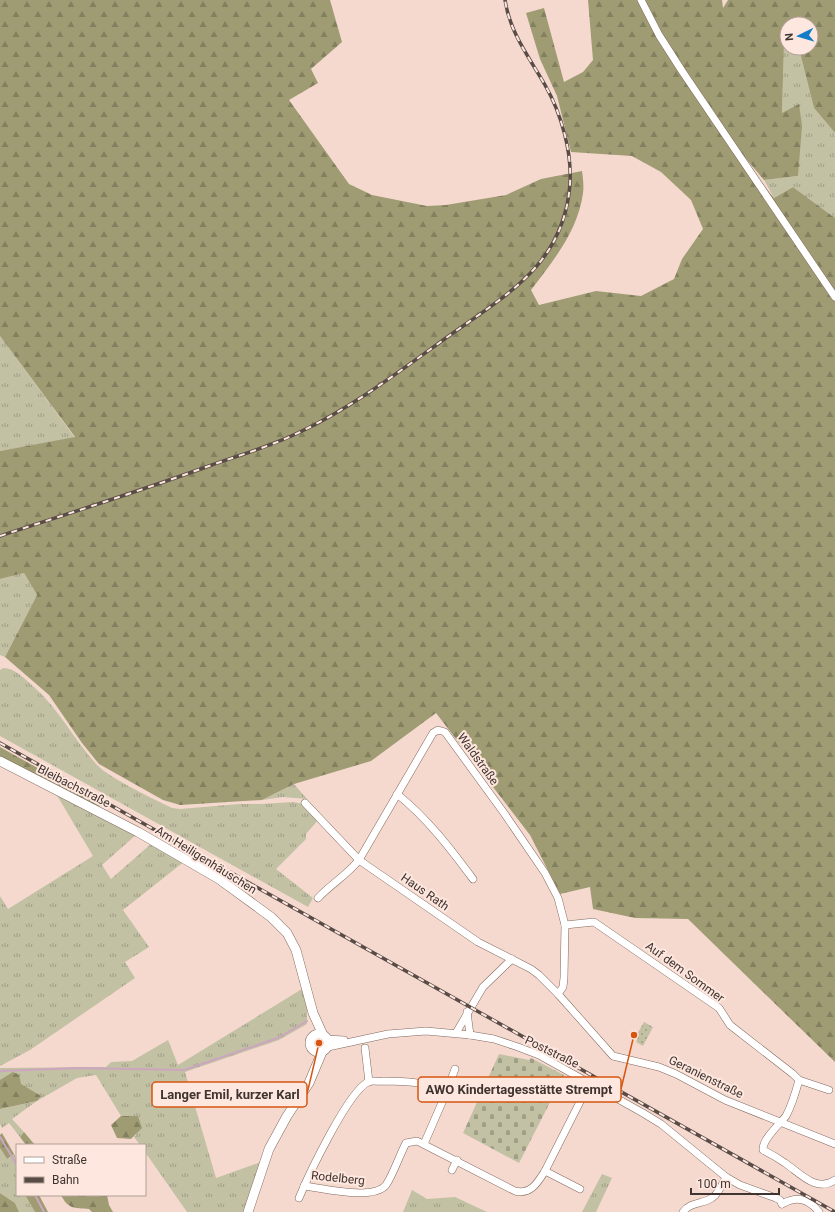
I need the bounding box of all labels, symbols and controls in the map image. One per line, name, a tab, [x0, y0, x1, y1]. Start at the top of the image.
north arrow	[779, 16, 819, 56]
text: N	[783, 32, 796, 41]
street label: Waldstraße	[455, 730, 501, 788]
street label: Bleibachstraße	[35, 762, 113, 810]
street label: Am Heiligenhäuschen	[153, 823, 259, 897]
street label: Haus Rath	[398, 870, 452, 914]
street label: Auf dem Sommer	[643, 939, 727, 1005]
street label: Poststraße	[523, 1033, 581, 1071]
street label: Geranienstraße	[666, 1053, 746, 1101]
callout: AWO Kindertagesstätte Strempt	[418, 1077, 621, 1102]
callout: Langer Emil, kurzer Karl	[152, 1082, 307, 1107]
text: AWO Kindertagesstätte Strempt	[425, 1082, 613, 1097]
text: Langer Emil, kurzer Karl	[160, 1087, 300, 1102]
legend	[16, 1144, 146, 1196]
text: Straße	[52, 1153, 87, 1167]
street label: Rodelberg	[310, 1168, 366, 1188]
scale bar	[691, 1170, 779, 1196]
text: Bahn	[52, 1173, 79, 1187]
text: 100 m	[697, 1177, 731, 1191]

